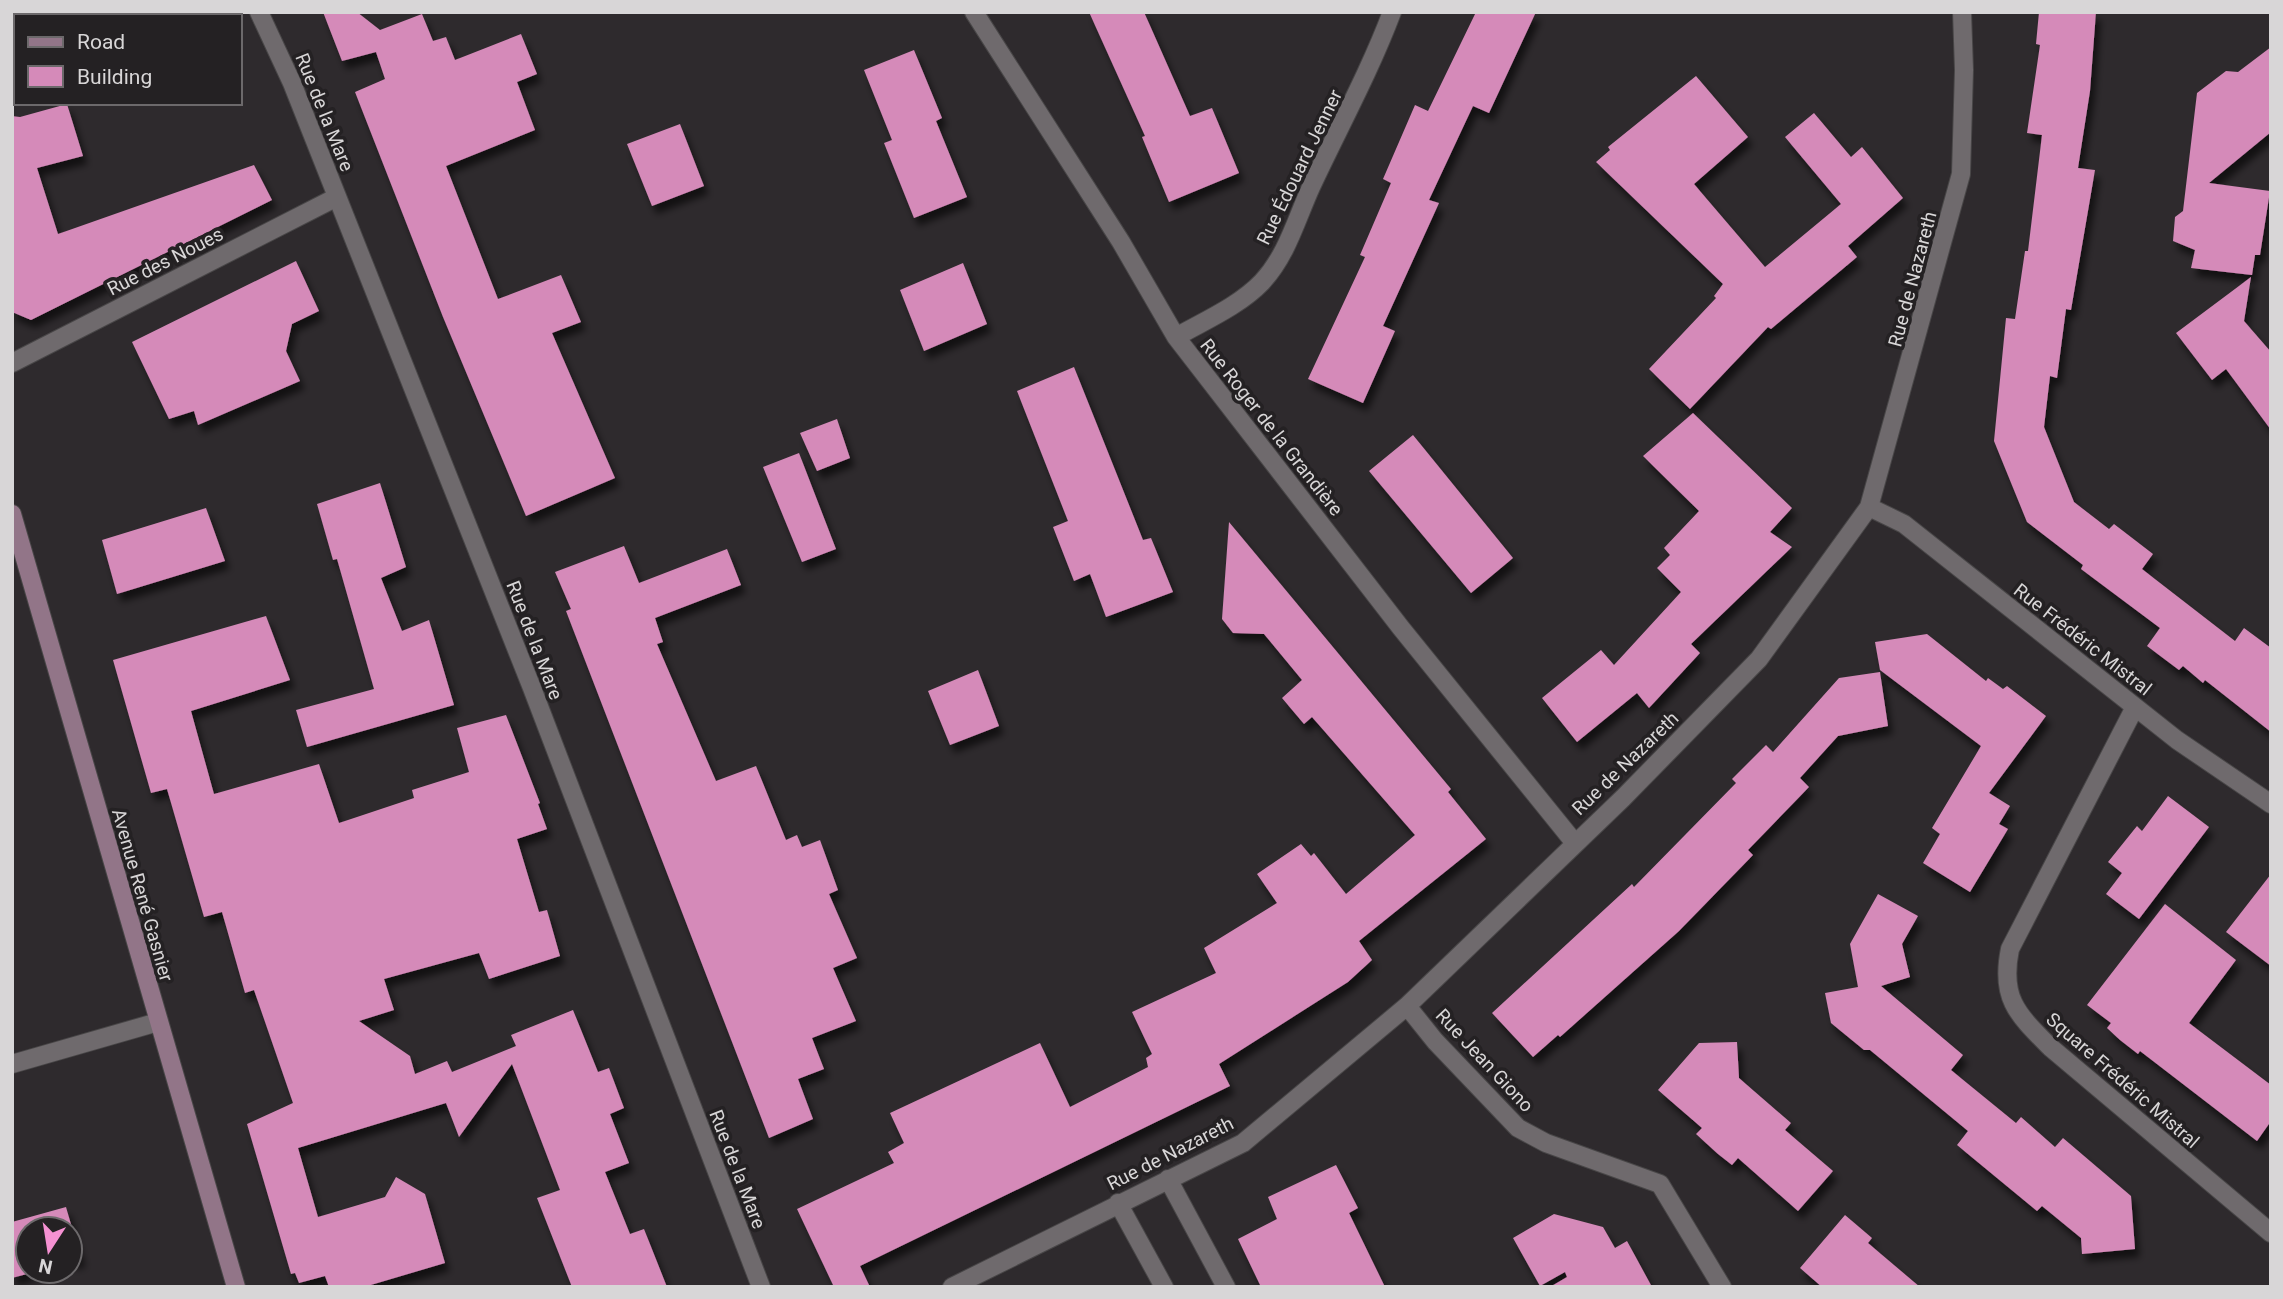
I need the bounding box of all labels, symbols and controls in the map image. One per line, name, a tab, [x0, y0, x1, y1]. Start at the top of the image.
legend	[14, 14, 242, 105]
text: Road	[77, 30, 125, 54]
street label: Rue de la Mare	[290, 50, 359, 175]
text: Building	[77, 65, 152, 89]
street label: Rue Édouard Jenner	[1252, 85, 1347, 249]
street label: Rue de Nazareth	[1883, 209, 1942, 349]
street label: Rue des Noues	[103, 222, 227, 301]
street label: Rue Roger de la Grandière	[1195, 334, 1348, 520]
street label: Rue de la Mare	[501, 578, 568, 703]
street label: Rue Frédéric Mistral	[2009, 579, 2156, 700]
street label: Rue de Nazareth	[1567, 707, 1683, 820]
street label: Avenue René Gasnier	[107, 806, 178, 985]
street label: Rue Jean Giono	[1431, 1004, 1538, 1117]
street label: Square Frédéric Mistral	[2041, 1008, 2204, 1153]
street label: Rue de la Mare	[704, 1107, 771, 1232]
street label: Rue de Nazareth	[1103, 1112, 1237, 1195]
north arrow	[14, 1215, 84, 1285]
text: N	[37, 1253, 55, 1279]

